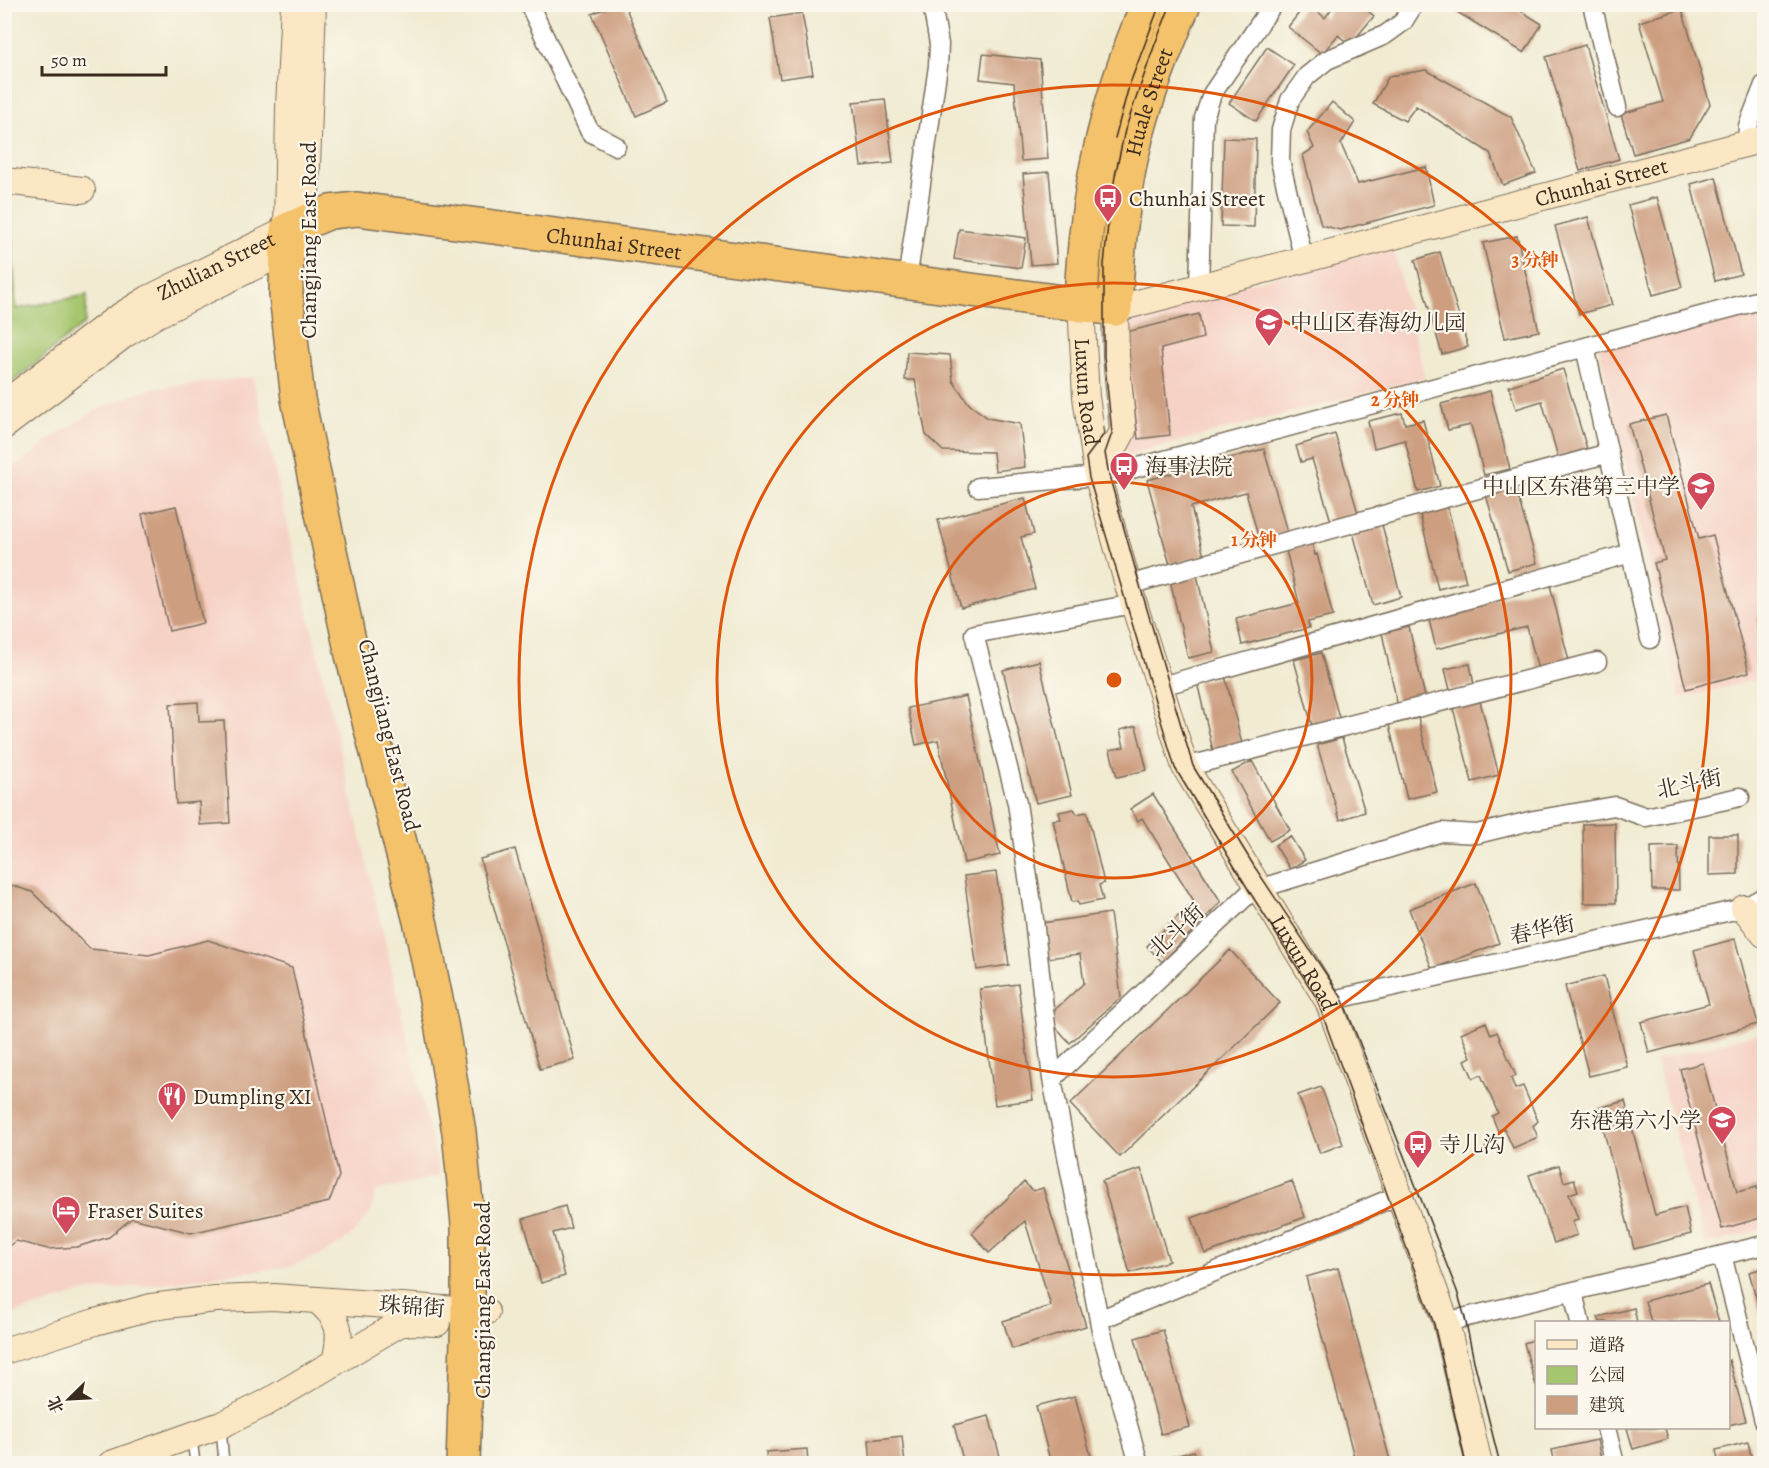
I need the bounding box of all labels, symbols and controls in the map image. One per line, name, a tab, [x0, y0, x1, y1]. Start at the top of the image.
scale bar	[42, 39, 166, 77]
street label: Huale Street	[1118, 44, 1181, 159]
text: 50 m	[51, 48, 87, 72]
street label: Changjiang East Road	[294, 141, 324, 339]
street label: Chunhai Street	[1532, 151, 1671, 214]
bus stop icon: Chunhai Street	[1092, 182, 1124, 224]
place label: Chunhai Street	[1129, 184, 1265, 214]
street label: Chunhai Street	[544, 220, 683, 268]
street label: Zhulian Street	[152, 224, 280, 308]
text: 3 分钟	[1512, 248, 1558, 272]
school or university icon: 中山区春海幼儿园	[1253, 306, 1285, 348]
place label: 中山区春海幼儿园	[1290, 308, 1466, 338]
street label: Luxun Road	[1067, 337, 1107, 448]
text: 2 分钟	[1371, 388, 1419, 412]
bus stop icon: 海事法院	[1108, 450, 1140, 492]
place label: 海事法院	[1145, 452, 1233, 482]
school or university icon: 中山区东港第三中学	[1685, 470, 1717, 512]
place label: 中山区东港第三中学	[1482, 472, 1680, 502]
text: 1 分钟	[1231, 528, 1277, 552]
street label: Changjiang East Road	[351, 636, 427, 835]
centre of rings	[1104, 670, 1124, 690]
street label: 北斗街	[1654, 762, 1725, 806]
street label: 北斗街	[1142, 897, 1211, 964]
street label: 春华街	[1507, 908, 1578, 952]
street label: Luxun Road	[1263, 909, 1344, 1015]
restaurant icon: Dumpling XI	[156, 1080, 188, 1122]
place label: Dumpling XI	[193, 1082, 312, 1112]
school or university icon: 东港第六小学	[1706, 1104, 1738, 1146]
place label: 东港第六小学	[1569, 1106, 1701, 1136]
bus stop icon: 寺儿沟	[1402, 1128, 1434, 1170]
place label: 寺儿沟	[1439, 1130, 1505, 1160]
hotel icon: Fraser Suites	[50, 1194, 82, 1236]
place label: Fraser Suites	[87, 1196, 204, 1226]
street label: Changjiang East Road	[468, 1201, 498, 1399]
street label: 珠锦街	[378, 1290, 446, 1324]
legend	[1535, 1321, 1730, 1429]
text: 道路	[1589, 1333, 1625, 1357]
text: 公园	[1589, 1363, 1625, 1387]
north arrow	[39, 1369, 99, 1429]
text: 北	[43, 1393, 70, 1416]
text: 建筑	[1589, 1393, 1625, 1417]

